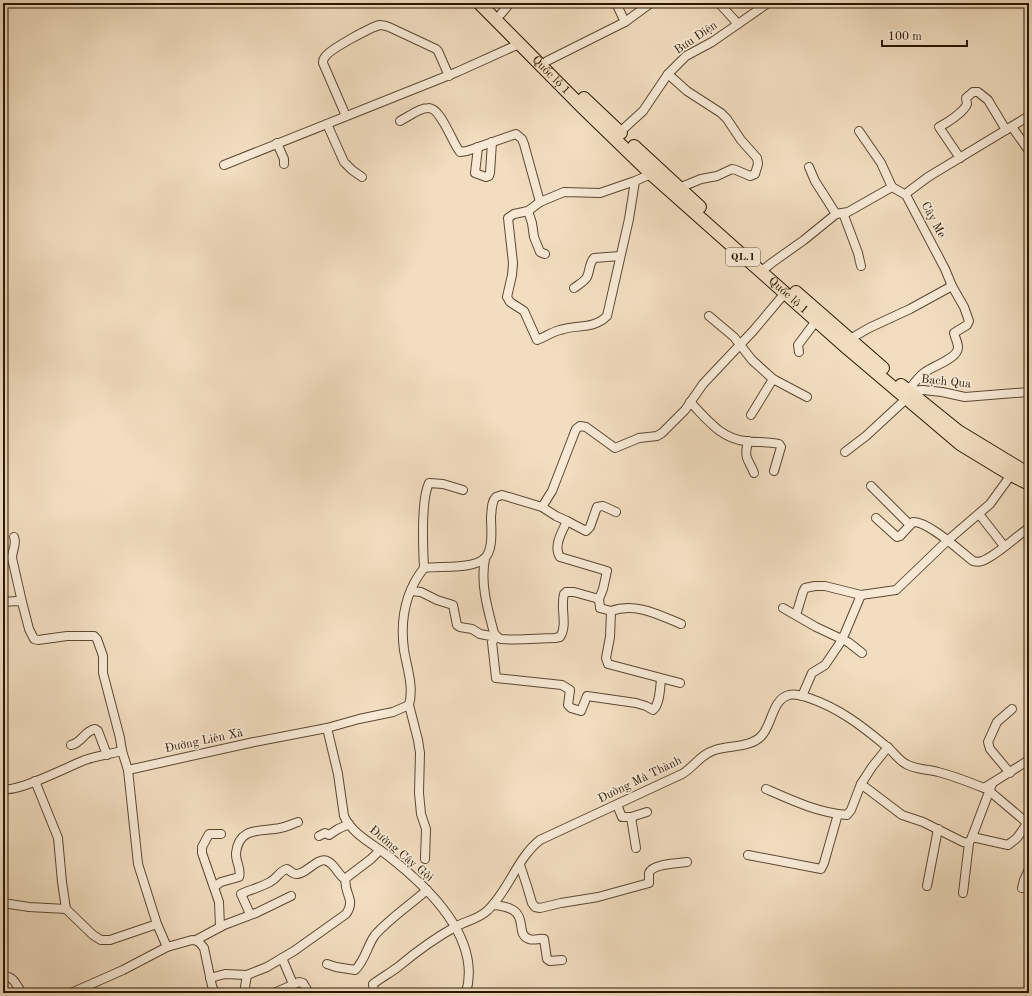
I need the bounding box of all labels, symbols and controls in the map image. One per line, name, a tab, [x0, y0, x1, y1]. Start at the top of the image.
street label: Bưu Điện	[672, 19, 720, 57]
scale bar	[882, 22, 967, 48]
text: 100 m	[888, 31, 922, 43]
street label: Quốc lộ 1	[529, 54, 572, 97]
street label: Cây Me	[919, 200, 948, 240]
road number: QL.1	[726, 248, 760, 266]
street label: Quốc lộ 1	[766, 275, 810, 317]
street label: Bạch Qua	[920, 373, 972, 391]
street label: Đường Liên Xã	[164, 727, 244, 755]
street label: Đường Mâ Thành	[596, 754, 684, 805]
street label: Đường Cây Gội	[367, 824, 435, 884]

